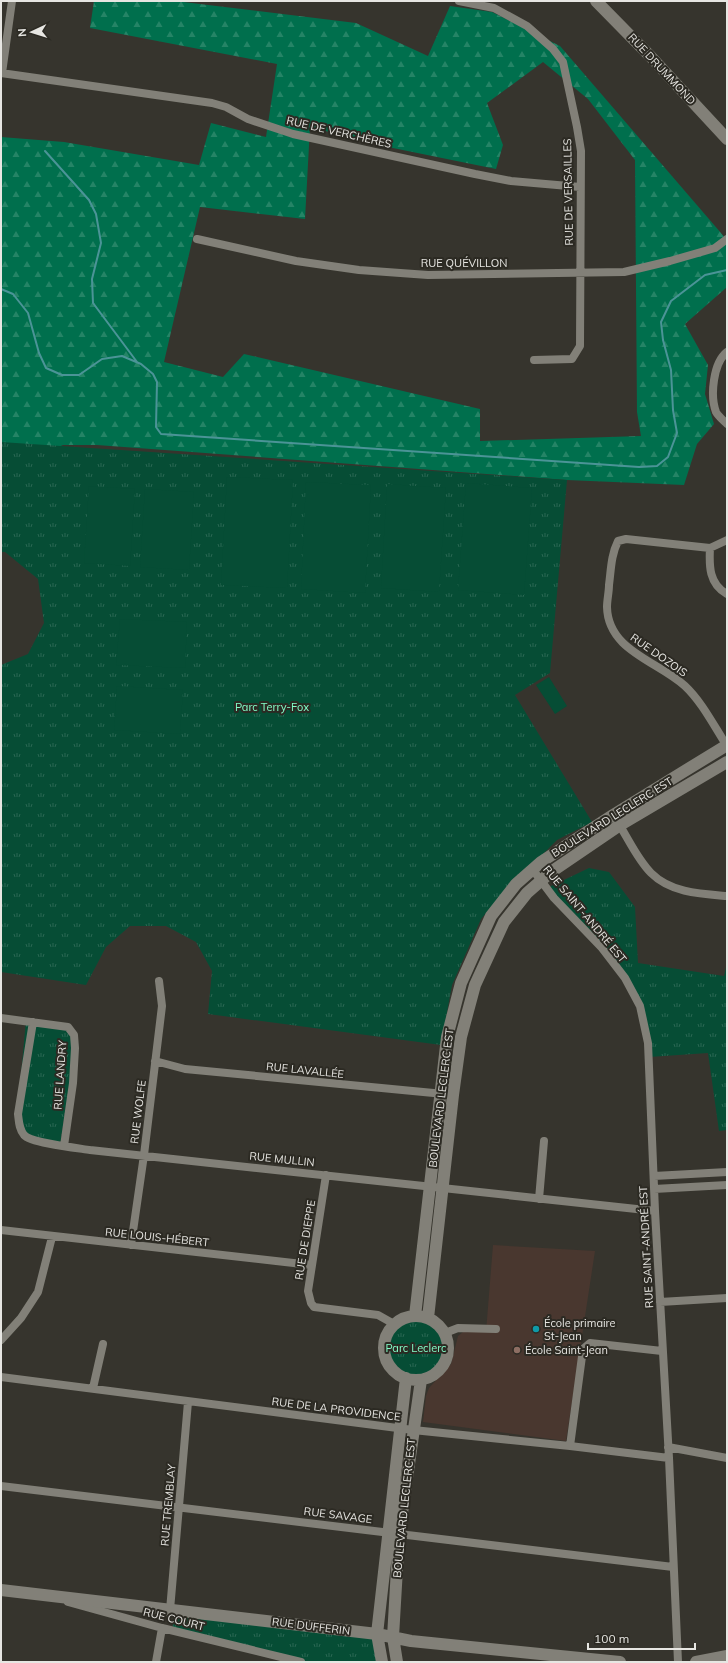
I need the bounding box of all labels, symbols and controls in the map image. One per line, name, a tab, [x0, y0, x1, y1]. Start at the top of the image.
north arrow	[12, 12, 52, 52]
text: N	[15, 28, 29, 37]
street label: RUE DRUMMOND	[625, 30, 699, 108]
street label: RUE DE VERCHÈRES	[285, 113, 393, 151]
street label: RUE DE VERSAILLES	[560, 138, 576, 246]
street label: RUE QUÉVILLON	[421, 256, 507, 270]
street label: RUE DOZOIS	[628, 630, 690, 680]
park label: Parc Terry-Fox	[235, 700, 309, 714]
street label: BOULEVARD LECLERC EST	[549, 774, 676, 860]
street label: RUE SAINT-ANDRÉ EST	[540, 862, 630, 966]
street label: BOULEVARD LECLERC EST	[426, 1027, 457, 1168]
street label: RUE LANDRY	[51, 1040, 69, 1110]
street label: RUE LAVALLÉE	[265, 1059, 345, 1081]
street label: RUE WOLFE	[127, 1079, 149, 1145]
street label: RUE MULLIN	[249, 1149, 315, 1169]
street label: RUE SAINT-ANDRÉ EST	[636, 1185, 656, 1309]
street label: RUE DE DIEPPE	[292, 1199, 318, 1281]
street label: RUE LOUIS-HÉBERT	[104, 1225, 210, 1249]
place label: École primaire St-Jean	[544, 1316, 616, 1343]
marker: École primaire St-Jean	[531, 1324, 541, 1334]
park label: Parc Leclerc	[385, 1341, 447, 1355]
place label: École Saint-Jean	[525, 1343, 608, 1357]
marker: École Saint-Jean	[512, 1345, 522, 1355]
street label: RUE DE LA PROVIDENCE	[271, 1394, 401, 1424]
street label: BOULEVARD LECLERC EST	[390, 1437, 418, 1579]
street label: RUE TREMBLAY	[157, 1463, 179, 1547]
street label: RUE SAVAGE	[303, 1504, 373, 1526]
street label: RUE COURT	[142, 1605, 207, 1633]
street label: RUE DUFFERIN	[271, 1614, 351, 1638]
scale bar	[588, 1625, 695, 1651]
text: 100 m	[594, 1631, 629, 1646]

